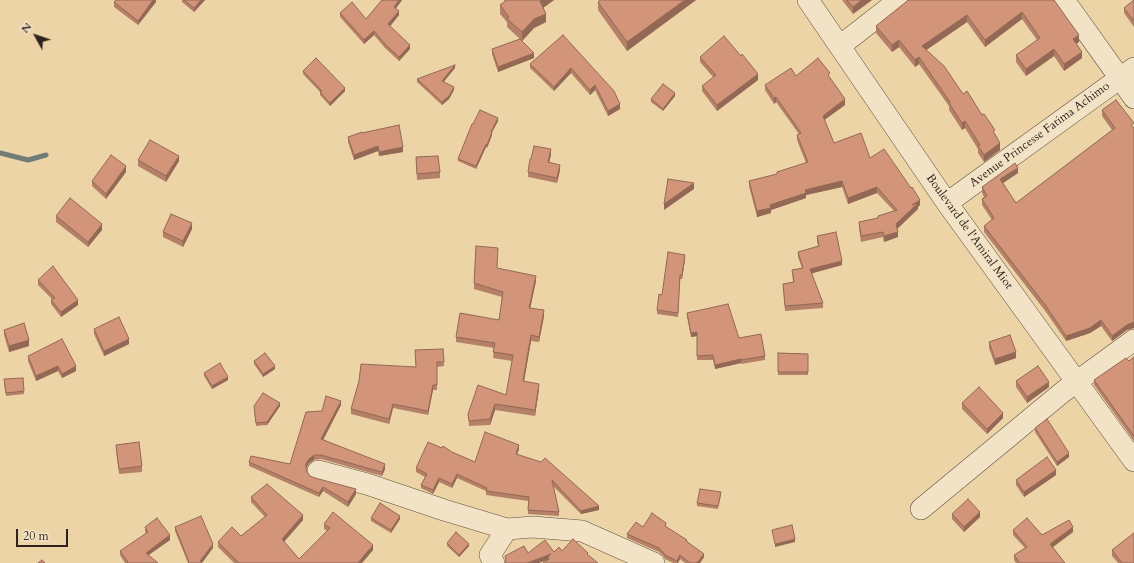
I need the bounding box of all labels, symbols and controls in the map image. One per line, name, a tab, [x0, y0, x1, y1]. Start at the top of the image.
north arrow	[16, 16, 56, 56]
text: N	[18, 19, 35, 36]
street label: Avenue Princesse Fatima Achimo	[967, 79, 1113, 191]
street label: Boulevard de l'Amiral Miot	[922, 172, 1016, 292]
scale bar	[18, 521, 70, 547]
text: 20 m	[23, 528, 49, 544]

